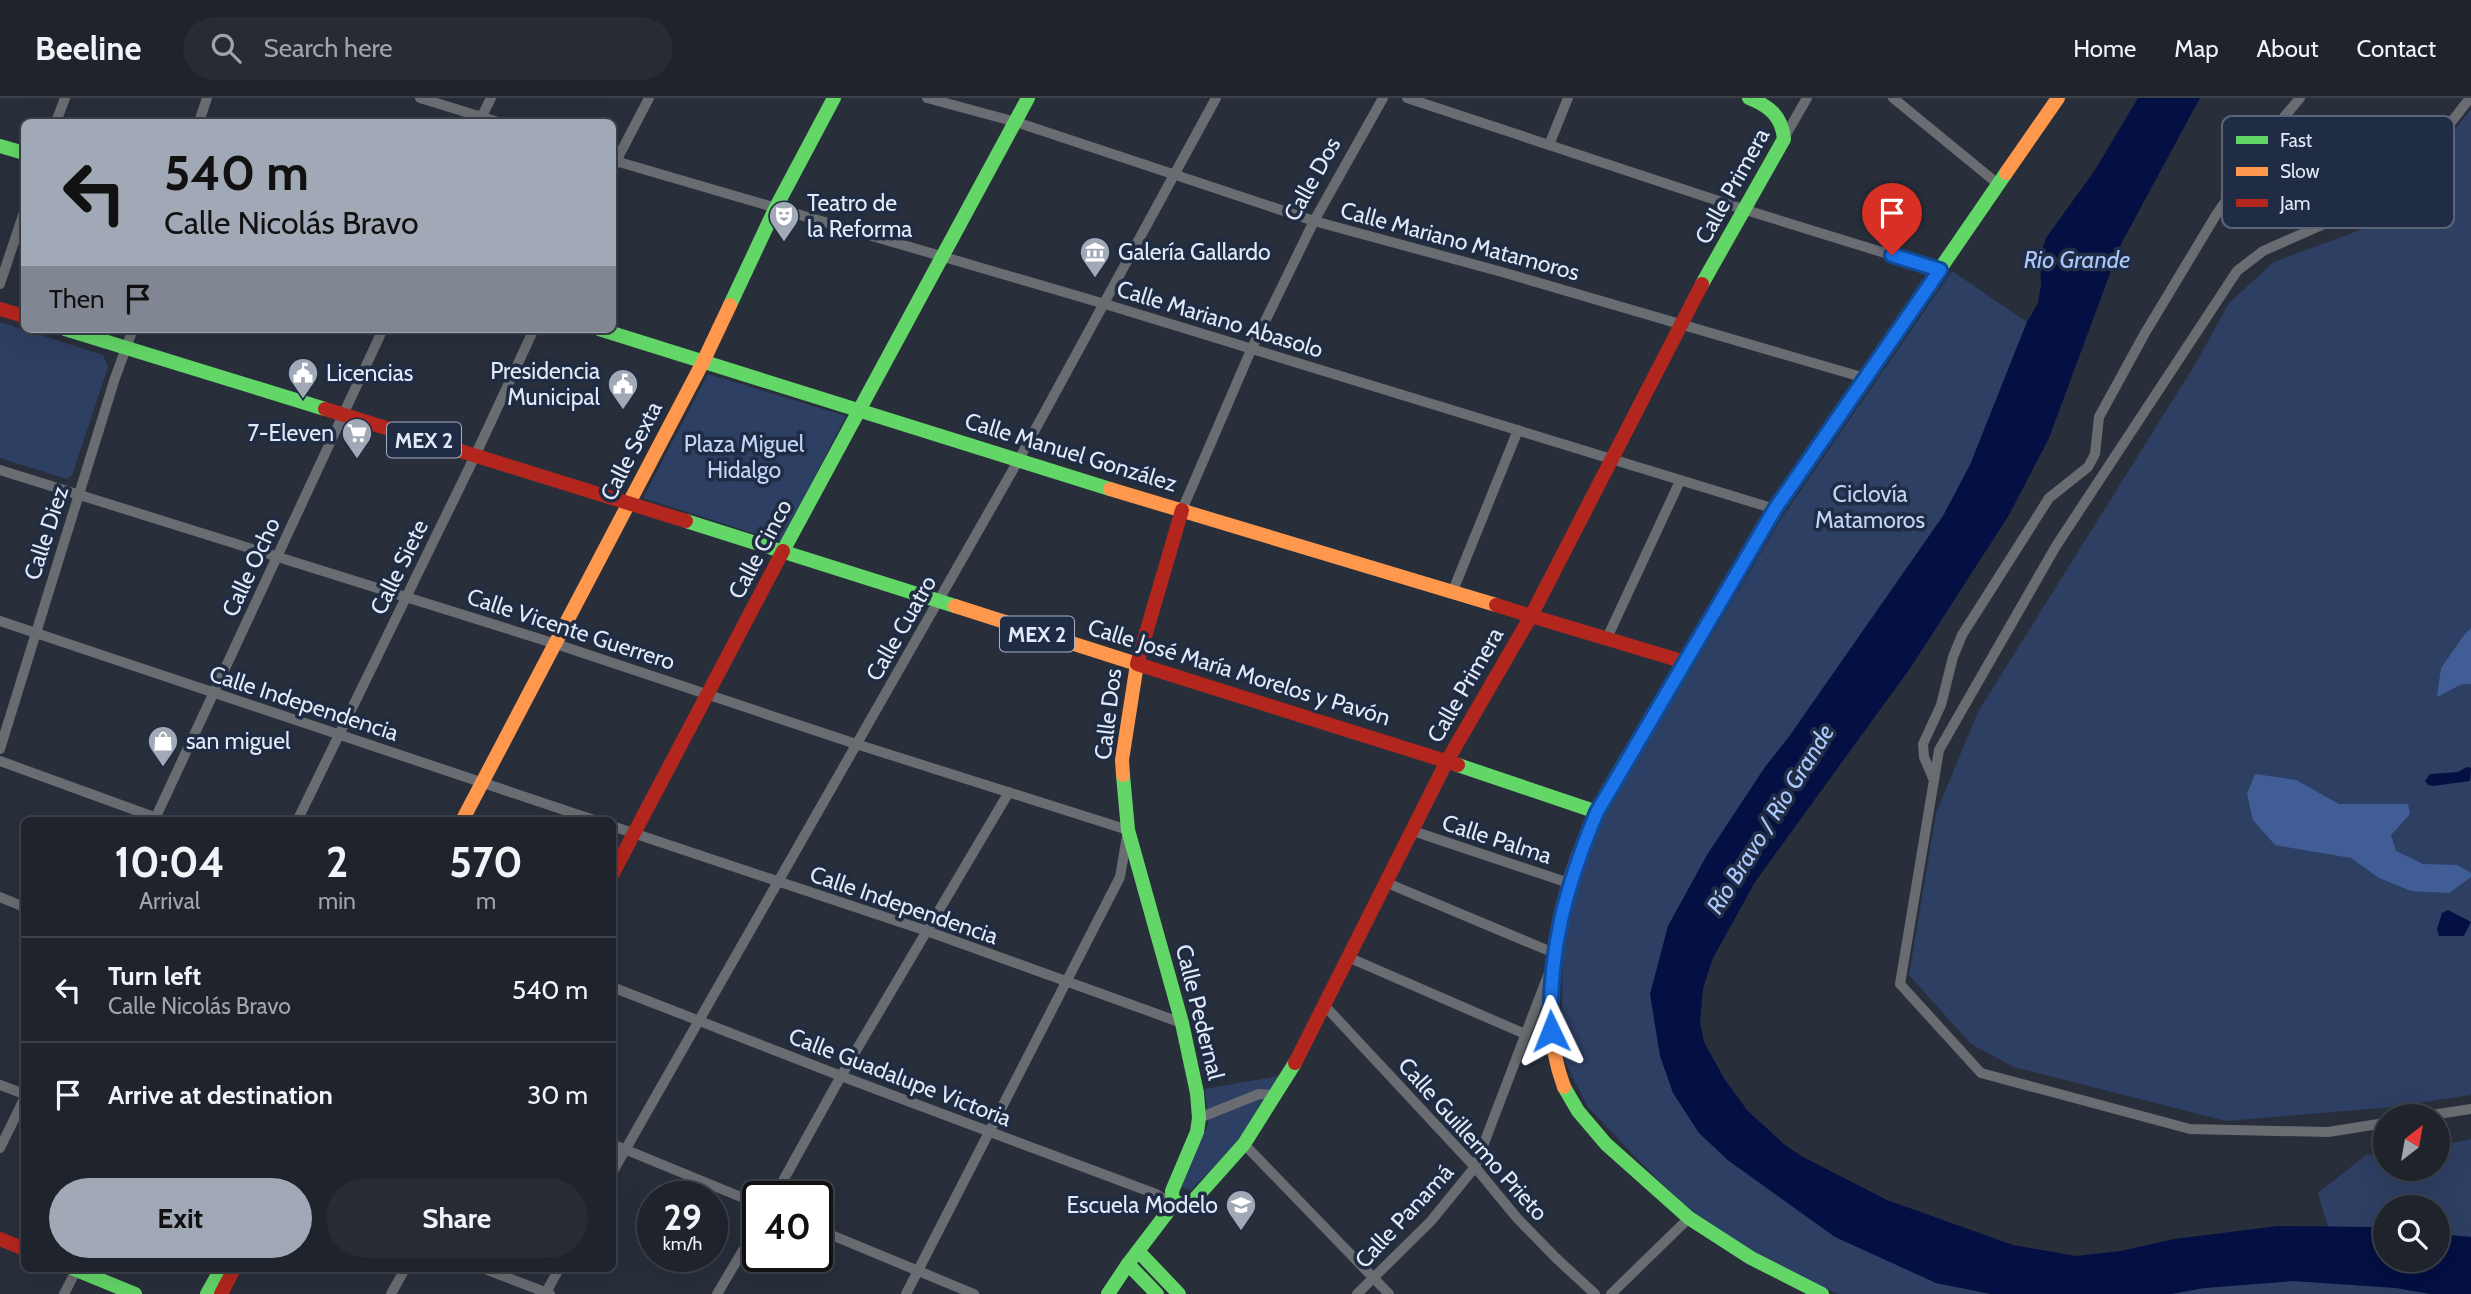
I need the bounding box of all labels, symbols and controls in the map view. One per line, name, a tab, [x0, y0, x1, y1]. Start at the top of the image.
search box	[183, 17, 673, 80]
text: Beeline	[35, 28, 141, 68]
icon: search	[207, 29, 245, 67]
text: Search here	[263, 32, 393, 64]
text: Home	[2073, 34, 2136, 63]
text: Map	[2174, 34, 2219, 63]
text: About	[2257, 34, 2319, 63]
text: Contact	[2357, 34, 2436, 63]
legend	[2222, 116, 2454, 228]
street label: Calle Primera	[1689, 123, 1775, 249]
text: Fast	[2280, 129, 2313, 152]
street label: Calle Dos	[1278, 132, 1346, 226]
text: 540 m	[164, 143, 309, 202]
icon: left	[49, 147, 140, 238]
text: Slow	[2280, 160, 2320, 183]
pin	[1862, 183, 1922, 255]
place label: Teatro de la Reforma	[807, 189, 912, 243]
text: Jam	[2279, 192, 2310, 215]
icon: arrive	[1873, 194, 1911, 232]
street label: Calle Mariano Matamoros	[1337, 196, 1583, 286]
theatre icon: Teatro de la Reforma	[767, 199, 801, 243]
text: Calle Nicolás Bravo	[164, 203, 419, 242]
museum icon: Galería Gallardo	[1078, 235, 1112, 279]
place label: Galería Gallardo	[1118, 238, 1271, 266]
water label: Rio Grande	[2024, 245, 2130, 274]
street label: Calle Mariano Abasolo	[1113, 274, 1327, 364]
icon: arrive	[119, 280, 157, 318]
text: Then	[49, 283, 105, 315]
public building icon: Licencias	[286, 356, 320, 400]
place label: Presidencia Municipal	[490, 357, 601, 411]
place label: Licencias	[326, 359, 413, 387]
public building icon: Presidencia Municipal	[606, 367, 640, 411]
street label: Calle Sexta	[594, 397, 668, 505]
street label: Calle Manuel González	[962, 406, 1181, 498]
supermarket icon: 7-Eleven	[340, 416, 374, 460]
place label: 7-Eleven	[248, 419, 334, 447]
road number: MEX 2	[387, 422, 461, 458]
park label: Plaza Miguel Hidalgo	[684, 430, 805, 484]
park label: Ciclovía Matamoros	[1815, 480, 1925, 534]
street label: Calle Diez	[18, 482, 74, 583]
street label: Calle Cinco	[722, 495, 798, 603]
street label: Calle Ocho	[216, 513, 286, 621]
street label: Calle Siete	[364, 515, 434, 619]
street label: Calle Cuatro	[860, 570, 942, 686]
street label: Calle Vicente Guerrero	[464, 582, 678, 676]
street label: Calle José María Morelos y Pavón	[1084, 613, 1394, 731]
road number: MEX 2	[1000, 616, 1074, 652]
street label: Calle Primera	[1421, 623, 1509, 747]
street label: Calle Independencia	[206, 659, 402, 747]
street label: Calle Dos	[1089, 667, 1127, 761]
water label: Río Bravo / Rio Grande	[1700, 719, 1840, 919]
shop icon: san miguel	[146, 724, 180, 768]
place label: san miguel	[186, 727, 291, 755]
street label: Calle Palma	[1439, 808, 1555, 870]
text: 10:04	[114, 836, 225, 888]
text: 2	[326, 836, 348, 888]
text: 570	[449, 836, 523, 888]
street label: Calle Independencia	[806, 860, 1002, 950]
text: Arrival	[139, 887, 200, 915]
text: min	[318, 887, 356, 915]
text: m	[476, 887, 496, 915]
street label: Calle Pedernal	[1170, 941, 1230, 1083]
text: Turn left	[108, 960, 201, 992]
icon: left	[49, 971, 87, 1009]
text: 540 m	[512, 974, 588, 1006]
text: Calle Nicolás Bravo	[108, 992, 291, 1020]
position arrow	[1514, 994, 1588, 1068]
street label: Calle Guadalupe Victoria	[785, 1022, 1015, 1132]
street label: Calle Guillermo Prieto	[1392, 1052, 1554, 1226]
icon: arrive	[49, 1076, 87, 1114]
text: Arrive at destination	[108, 1079, 333, 1111]
text: 30 m	[527, 1079, 588, 1111]
north arrow	[2373, 1104, 2450, 1181]
map controls	[2373, 1104, 2450, 1272]
street label: Calle Panamá	[1349, 1158, 1459, 1274]
button: Exit	[49, 1178, 312, 1258]
button: Share	[326, 1178, 588, 1258]
speed limit sign: 40	[742, 1181, 833, 1272]
school or university icon: Escuela Modelo	[1224, 1188, 1258, 1232]
place label: Escuela Modelo	[1066, 1191, 1218, 1219]
button: search	[2373, 1195, 2450, 1272]
text: 29	[663, 1196, 702, 1239]
text: km/h	[663, 1233, 702, 1255]

